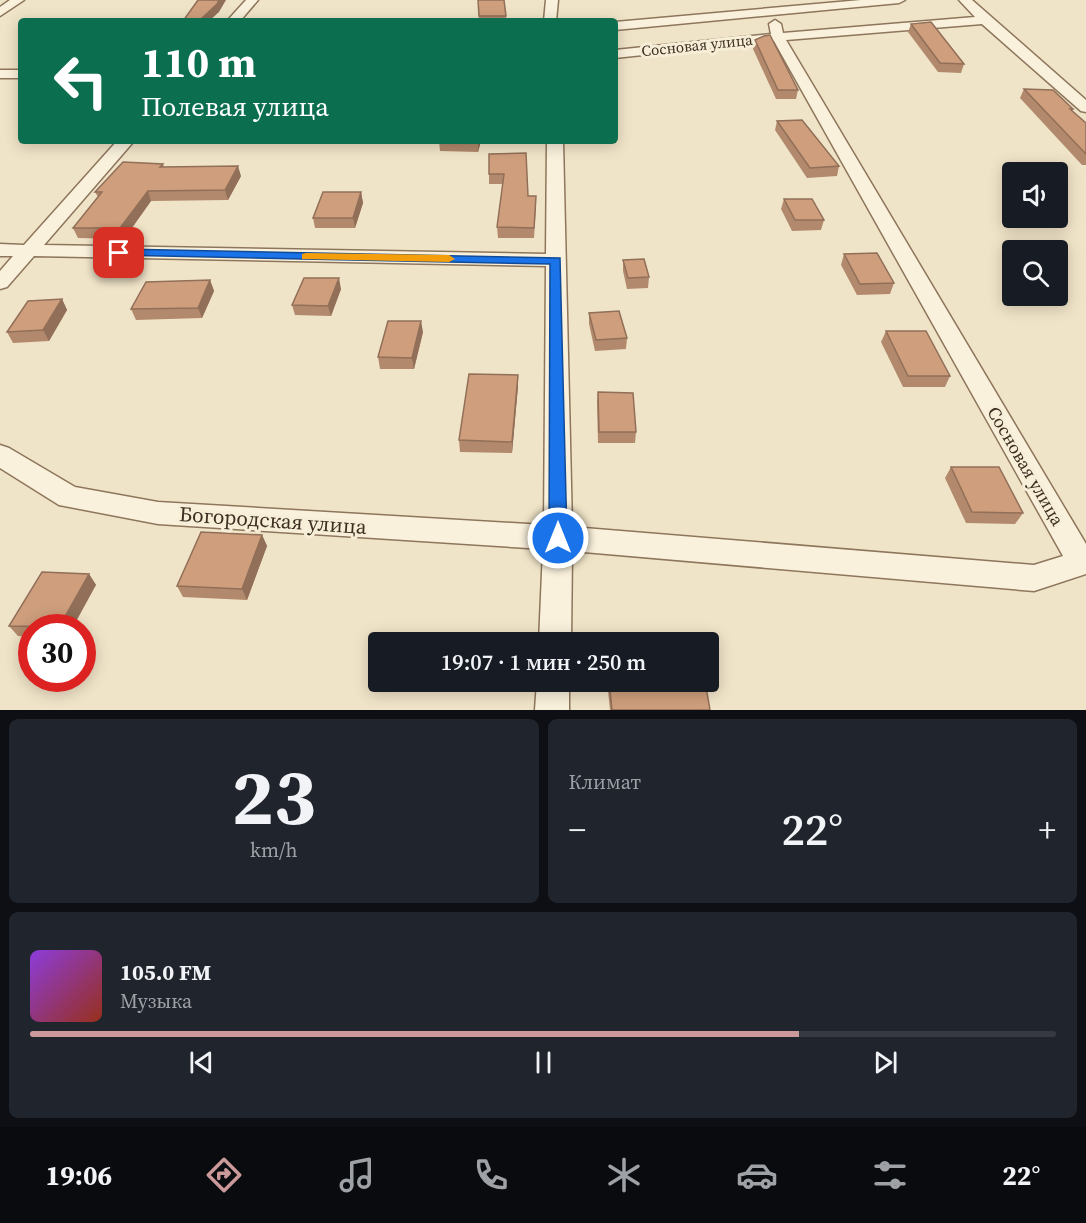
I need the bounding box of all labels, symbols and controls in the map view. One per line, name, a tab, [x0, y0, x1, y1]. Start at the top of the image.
street label: Сосновая улица	[640, 29, 754, 61]
text: 110 m	[141, 33, 256, 91]
icon: left	[42, 42, 120, 120]
text: Полевая улица	[141, 88, 329, 125]
map controls	[1002, 162, 1068, 306]
button: sound	[1002, 162, 1068, 228]
pin	[93, 227, 144, 278]
icon: arrive	[102, 236, 135, 269]
button: search	[1002, 240, 1068, 306]
street label: Сосновая улица	[982, 402, 1071, 531]
street label: Богородская улица	[178, 499, 368, 541]
position arrow	[526, 506, 590, 570]
speed limit sign: 30	[18, 614, 96, 692]
text: 19:07 · 1 мин · 250 m	[441, 647, 646, 677]
text: 23	[231, 743, 316, 850]
text: Климат	[569, 768, 641, 796]
text: 22°	[781, 798, 843, 860]
text: −	[569, 807, 586, 852]
text: +	[1039, 807, 1056, 852]
text: km/h	[250, 836, 298, 864]
text: 105.0 FM	[120, 957, 211, 987]
text: Музыка	[120, 987, 192, 1015]
icon: previous	[185, 1046, 218, 1079]
icon: pause	[527, 1046, 560, 1079]
icon: next	[869, 1046, 902, 1079]
icon: directions	[203, 1154, 245, 1196]
icon: music	[336, 1154, 378, 1196]
icon: phone	[470, 1154, 512, 1196]
icon: climate	[603, 1154, 645, 1196]
icon: car	[736, 1154, 778, 1196]
icon: filters	[869, 1154, 911, 1196]
text: 19:06	[46, 1157, 112, 1194]
text: 22°	[1002, 1157, 1040, 1194]

